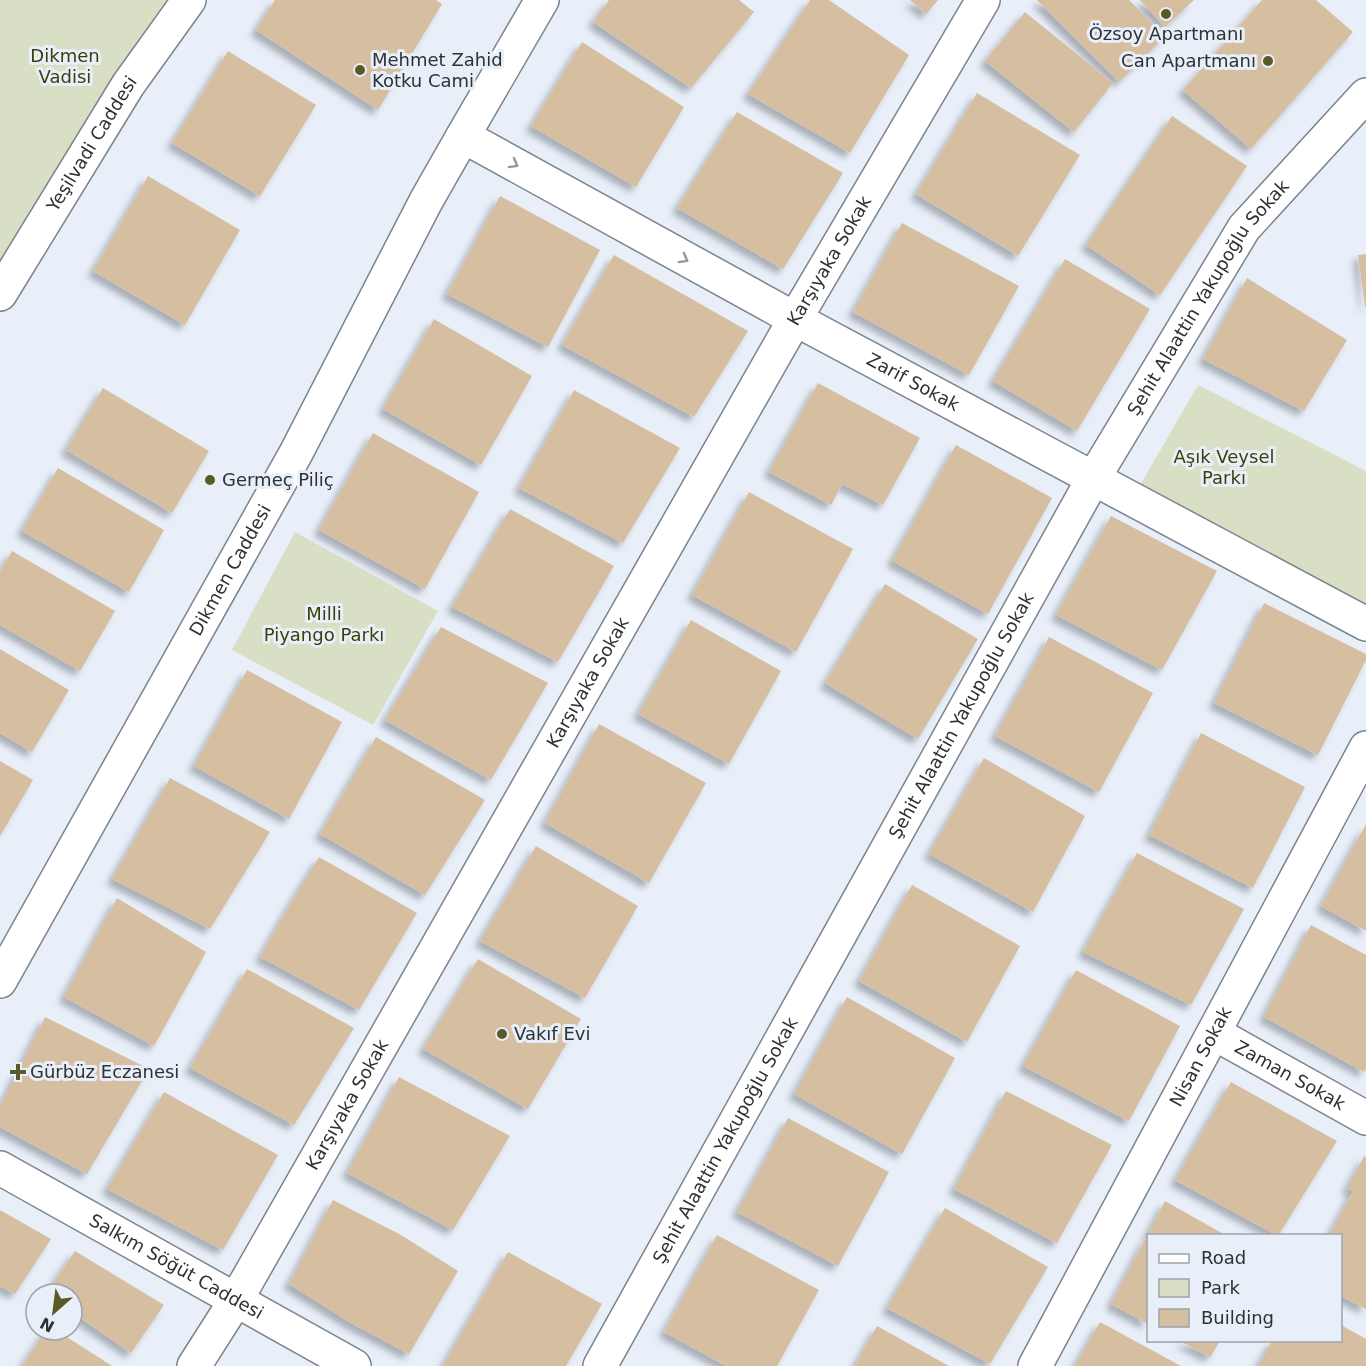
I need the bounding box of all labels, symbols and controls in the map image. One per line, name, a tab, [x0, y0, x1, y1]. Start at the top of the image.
marker: Özsoy Apartmanı	[1159, 7, 1173, 21]
place label: Özsoy Apartmanı	[1089, 23, 1243, 44]
park label: Dikmen Vadisi	[30, 45, 100, 87]
place label: Mehmet Zahid Kotku Cami	[372, 49, 503, 91]
place label: Can Apartmanı	[1121, 50, 1256, 71]
marker: Can Apartmanı	[1261, 54, 1275, 68]
marker: Mehmet Zahid Kotku Cami	[353, 63, 367, 77]
street label: Yeşilvadi Caddesi	[42, 72, 141, 216]
one-way arrow	[507, 157, 518, 168]
street label: Şehit Alaattin Yakupoğlu Sokak	[1123, 175, 1293, 419]
street label: Karşıyaka Sokak	[783, 191, 876, 329]
one-way arrow	[678, 251, 688, 263]
street label: Zarif Sokak	[863, 348, 964, 415]
park label: Aşık Veysel Parkı	[1174, 446, 1274, 488]
place label: Germeç Piliç	[222, 469, 334, 490]
marker: Germeç Piliç	[203, 473, 217, 487]
street label: Dikmen Caddesi	[185, 501, 275, 639]
street label: Şehit Alaattin Yakupoğlu Sokak	[884, 588, 1038, 842]
park label: Milli Piyango Parkı	[264, 603, 384, 645]
street label: Karşıyaka Sokak	[542, 613, 633, 751]
street label: Nisan Sokak	[1165, 1002, 1236, 1110]
street label: Şehit Alaattin Yakupoğlu Sokak	[648, 1013, 802, 1267]
place label: Vakıf Evi	[514, 1023, 590, 1044]
marker: Vakıf Evi	[495, 1027, 509, 1041]
street label: Karşıyaka Sokak	[301, 1035, 393, 1173]
street label: Zaman Sokak	[1231, 1036, 1350, 1115]
place label: Gürbüz Eczanesi	[30, 1061, 179, 1082]
marker: Gürbüz Eczanesi	[11, 1065, 25, 1079]
street label: Salkım Söğüt Caddesi	[86, 1209, 267, 1323]
legend	[1147, 1234, 1342, 1342]
text: Road	[1201, 1247, 1246, 1268]
text: Park	[1201, 1277, 1240, 1298]
north arrow	[24, 1282, 84, 1342]
text: Building	[1201, 1307, 1274, 1328]
text: N	[37, 1313, 58, 1336]

